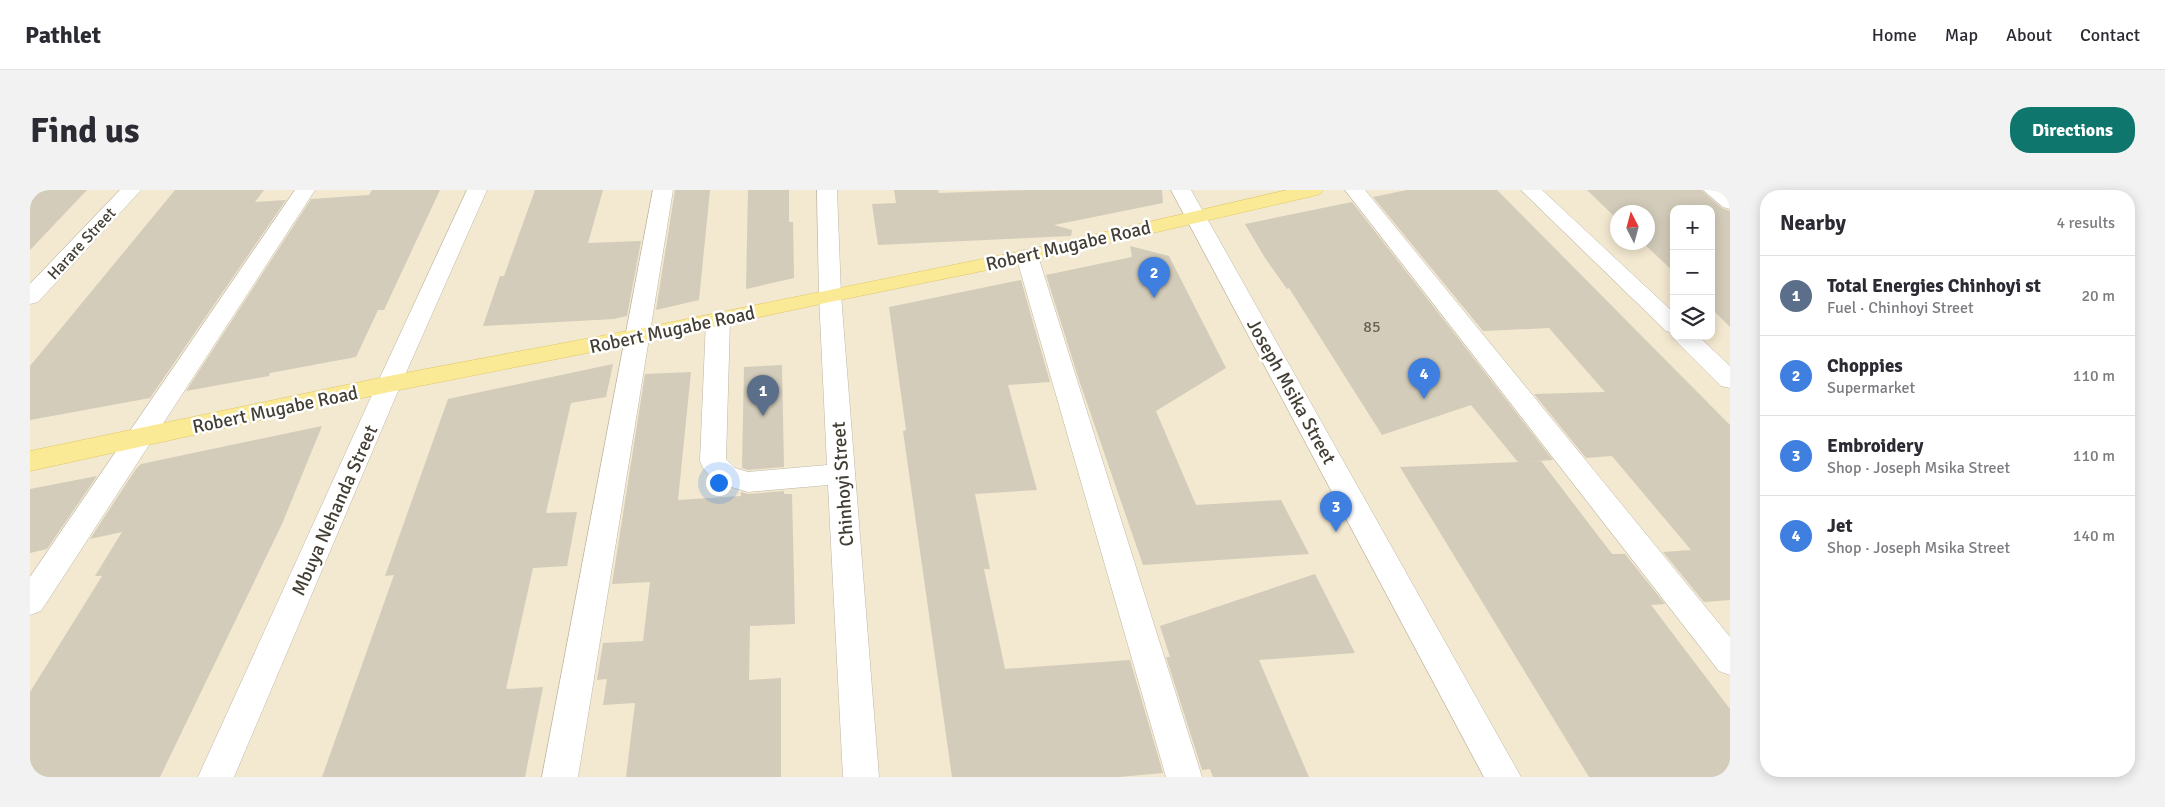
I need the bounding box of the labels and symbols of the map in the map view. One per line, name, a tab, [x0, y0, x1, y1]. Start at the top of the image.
street label: Harare Street	[43, 203, 121, 284]
north arrow	[1610, 205, 1655, 250]
street label: Robert Mugabe Road	[983, 215, 1153, 277]
pin: 2	[1138, 257, 1170, 298]
street label: Robert Mugabe Road	[587, 301, 757, 359]
street label: Joseph Msika Street	[1241, 315, 1341, 469]
house number: 85	[1363, 317, 1381, 337]
pin: 4	[1408, 358, 1440, 399]
pin: 1	[747, 375, 779, 416]
street label: Robert Mugabe Road	[190, 381, 360, 439]
street label: Chinhoyi Street	[827, 420, 859, 547]
street label: Mbuya Nehanda Street	[286, 421, 384, 600]
your location	[706, 470, 732, 496]
pin: 3	[1320, 491, 1352, 532]

